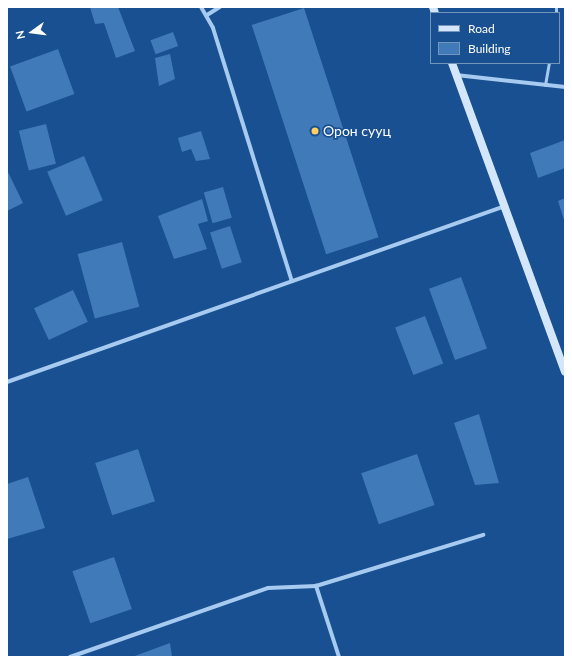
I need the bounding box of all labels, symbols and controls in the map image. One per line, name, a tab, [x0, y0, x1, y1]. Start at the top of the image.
north arrow	[12, 12, 52, 52]
legend	[430, 12, 560, 64]
text: Road	[468, 21, 495, 36]
text: N	[13, 29, 27, 41]
text: Building	[468, 41, 511, 56]
place label: Орон сууц	[323, 123, 391, 139]
marker: Орон сууц	[310, 126, 320, 136]

